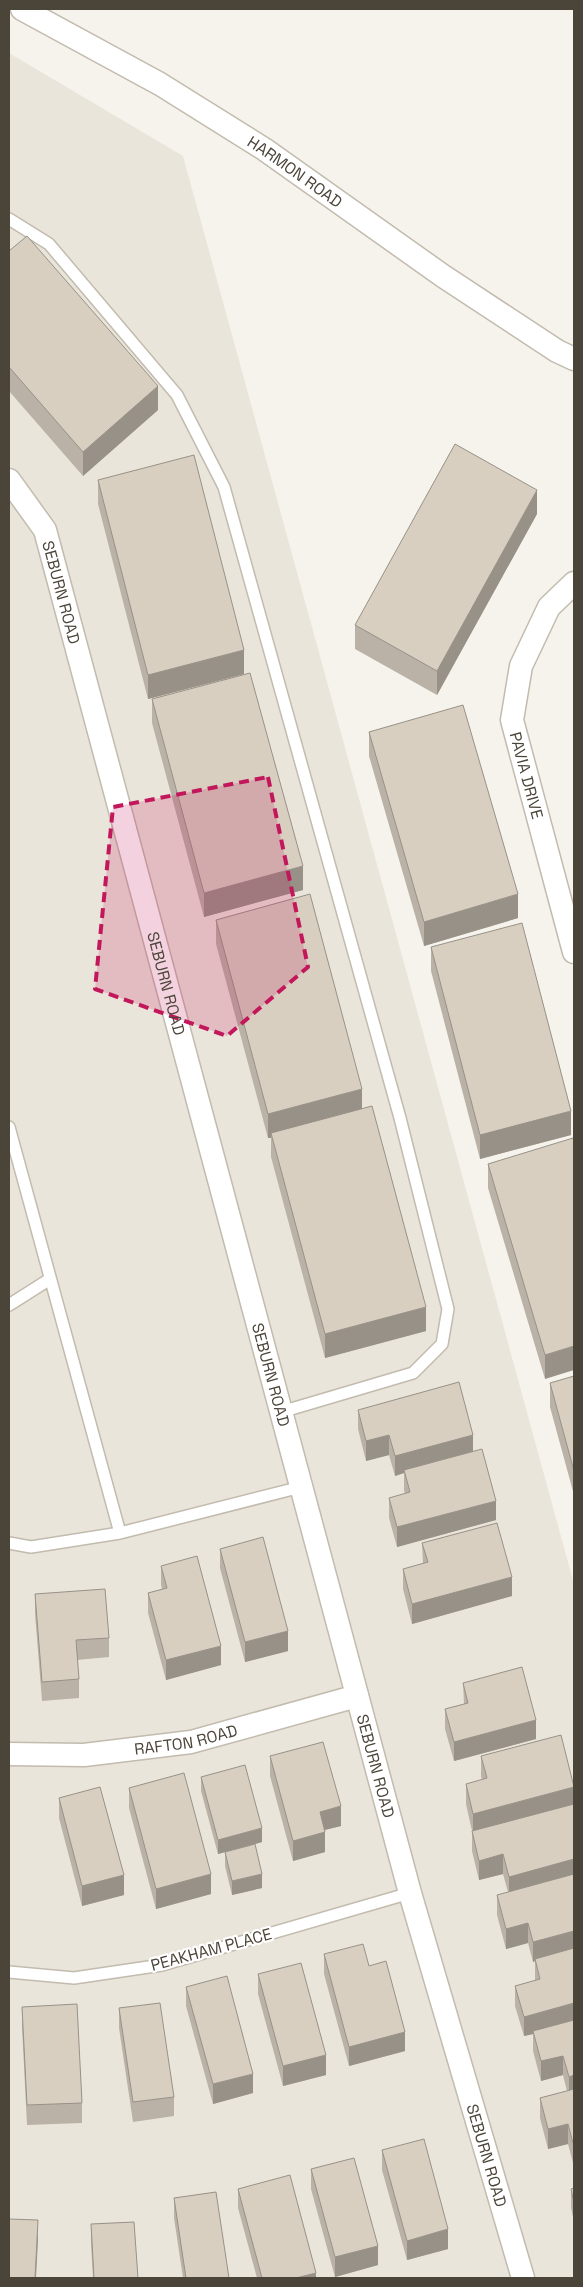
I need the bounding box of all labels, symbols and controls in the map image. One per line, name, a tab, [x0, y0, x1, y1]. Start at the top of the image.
street label: HARMON ROAD	[243, 131, 346, 212]
street label: SEBURN ROAD	[37, 538, 85, 646]
street label: PAVIA DRIVE	[505, 730, 548, 821]
street label: SEBURN ROAD	[142, 929, 190, 1038]
street label: SEBURN ROAD	[247, 1321, 295, 1429]
street label: SEBURN ROAD	[352, 1712, 399, 1820]
street label: RAFTON ROAD	[133, 1720, 240, 1760]
street label: PEAKHAM PLACE	[148, 1923, 274, 1976]
street label: SEBURN ROAD	[461, 2101, 512, 2209]

